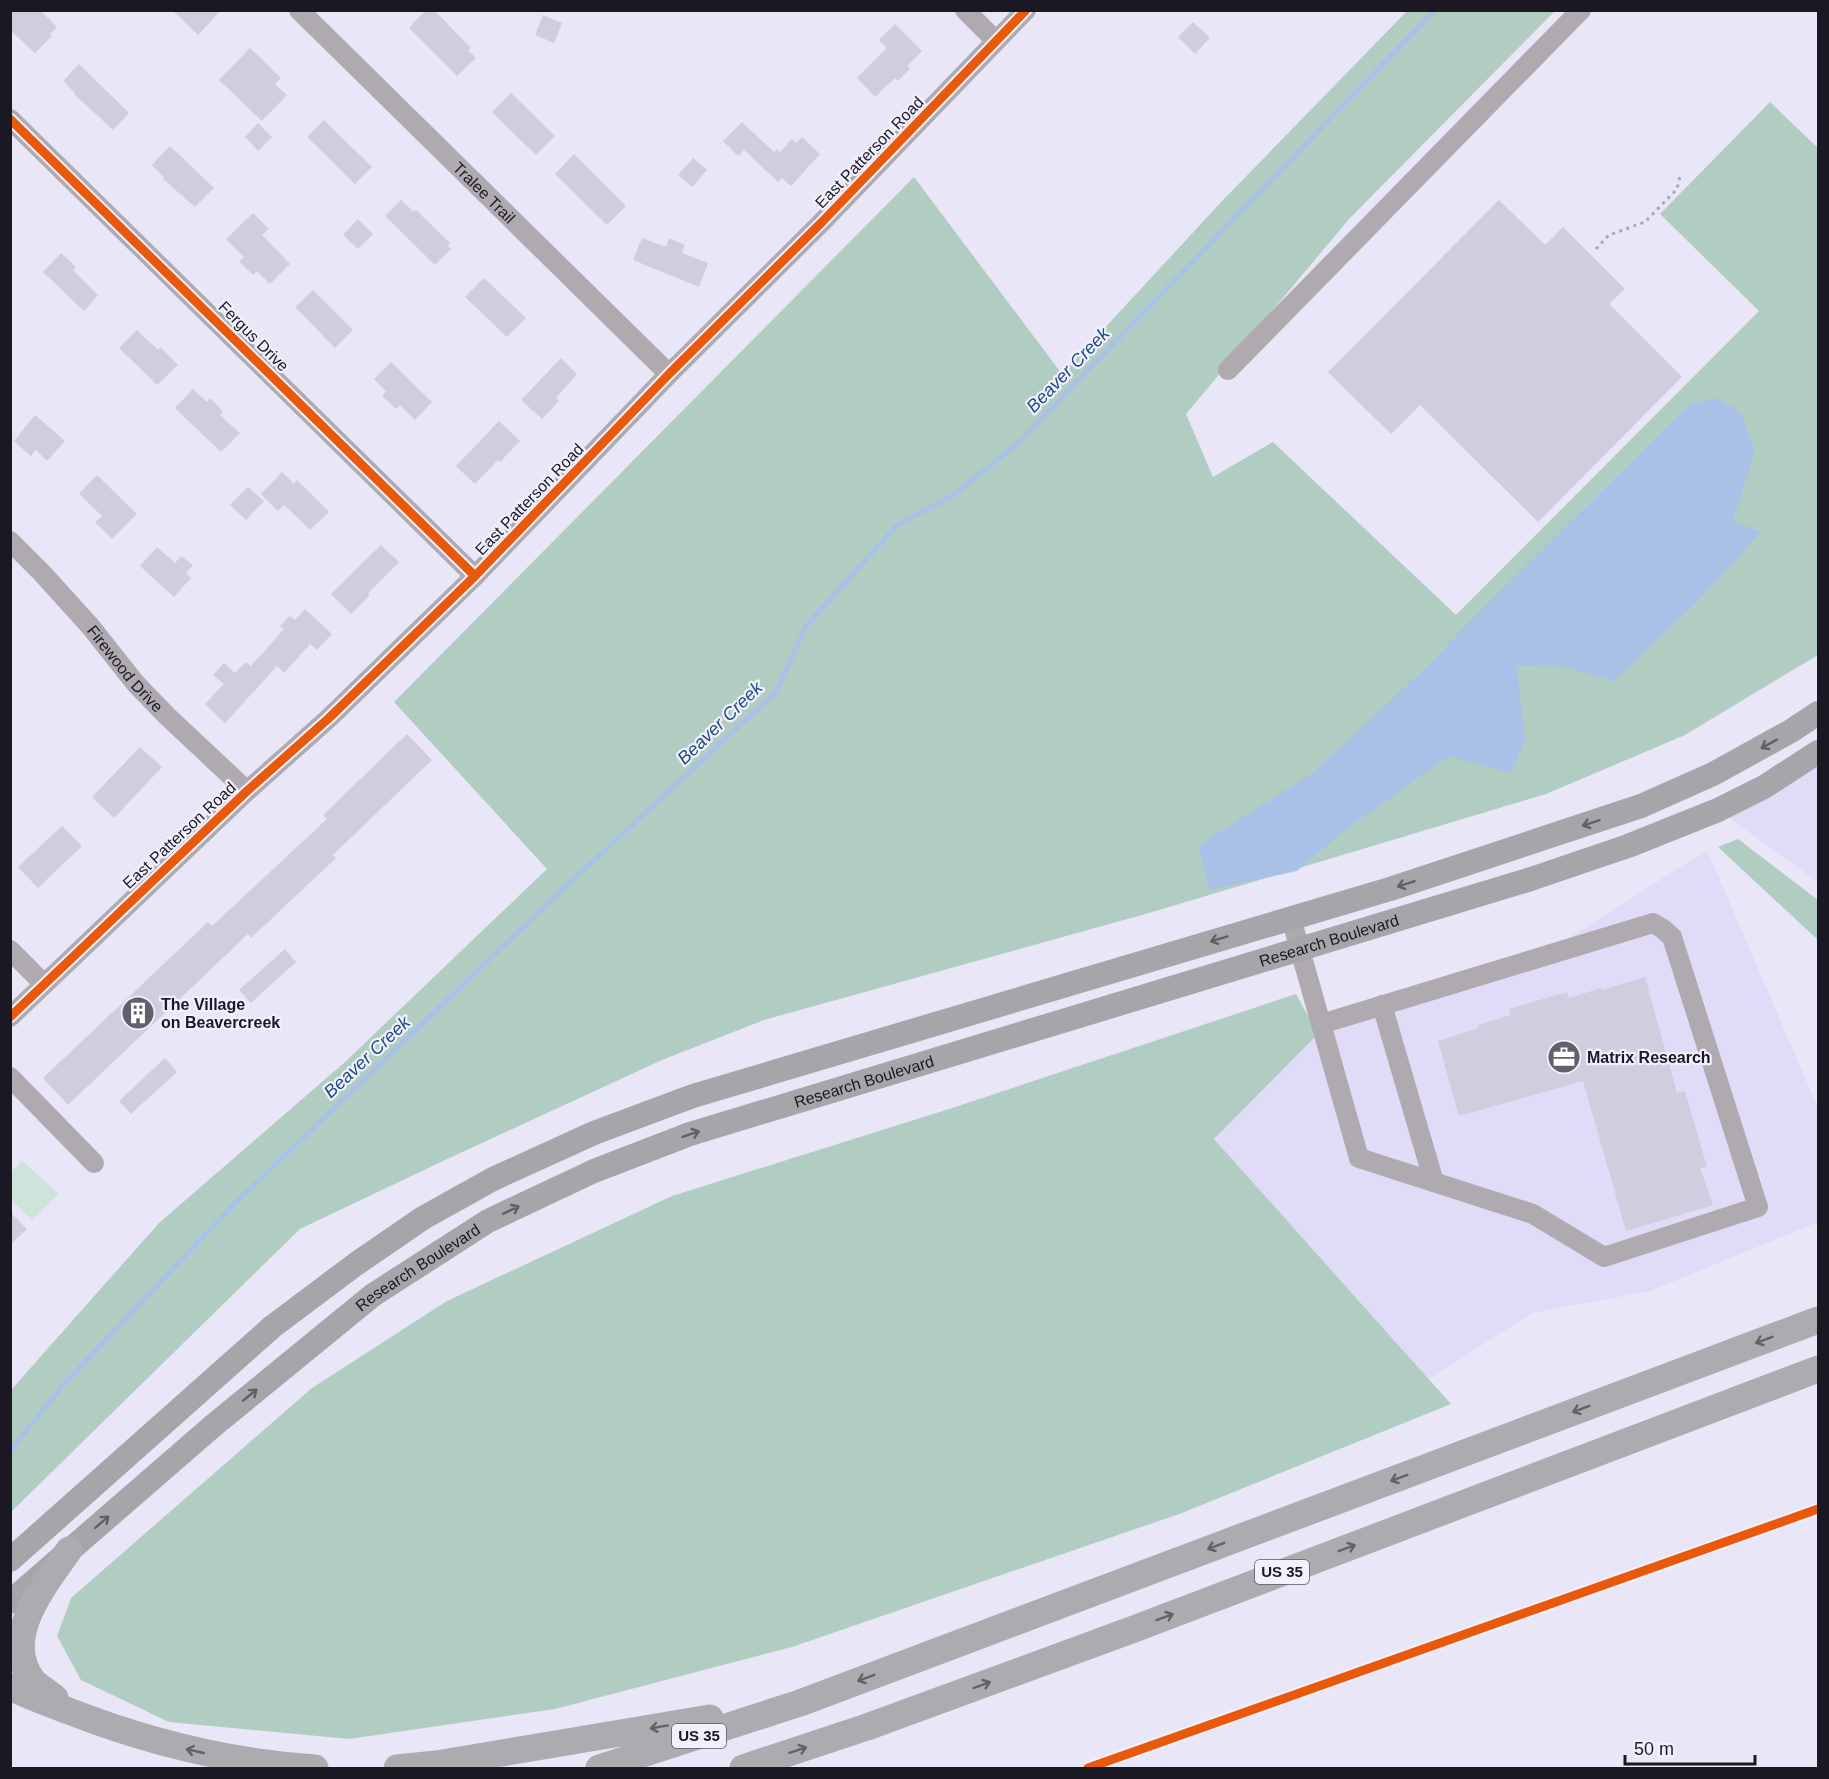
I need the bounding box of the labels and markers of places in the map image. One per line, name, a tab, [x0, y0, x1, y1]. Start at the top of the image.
building icon: The Village on Beavercreek	[120, 995, 156, 1031]
place label: The Village on Beavercreek	[161, 996, 280, 1031]
office icon: Matrix Research	[1546, 1039, 1582, 1075]
place label: Matrix Research	[1587, 1049, 1711, 1066]

